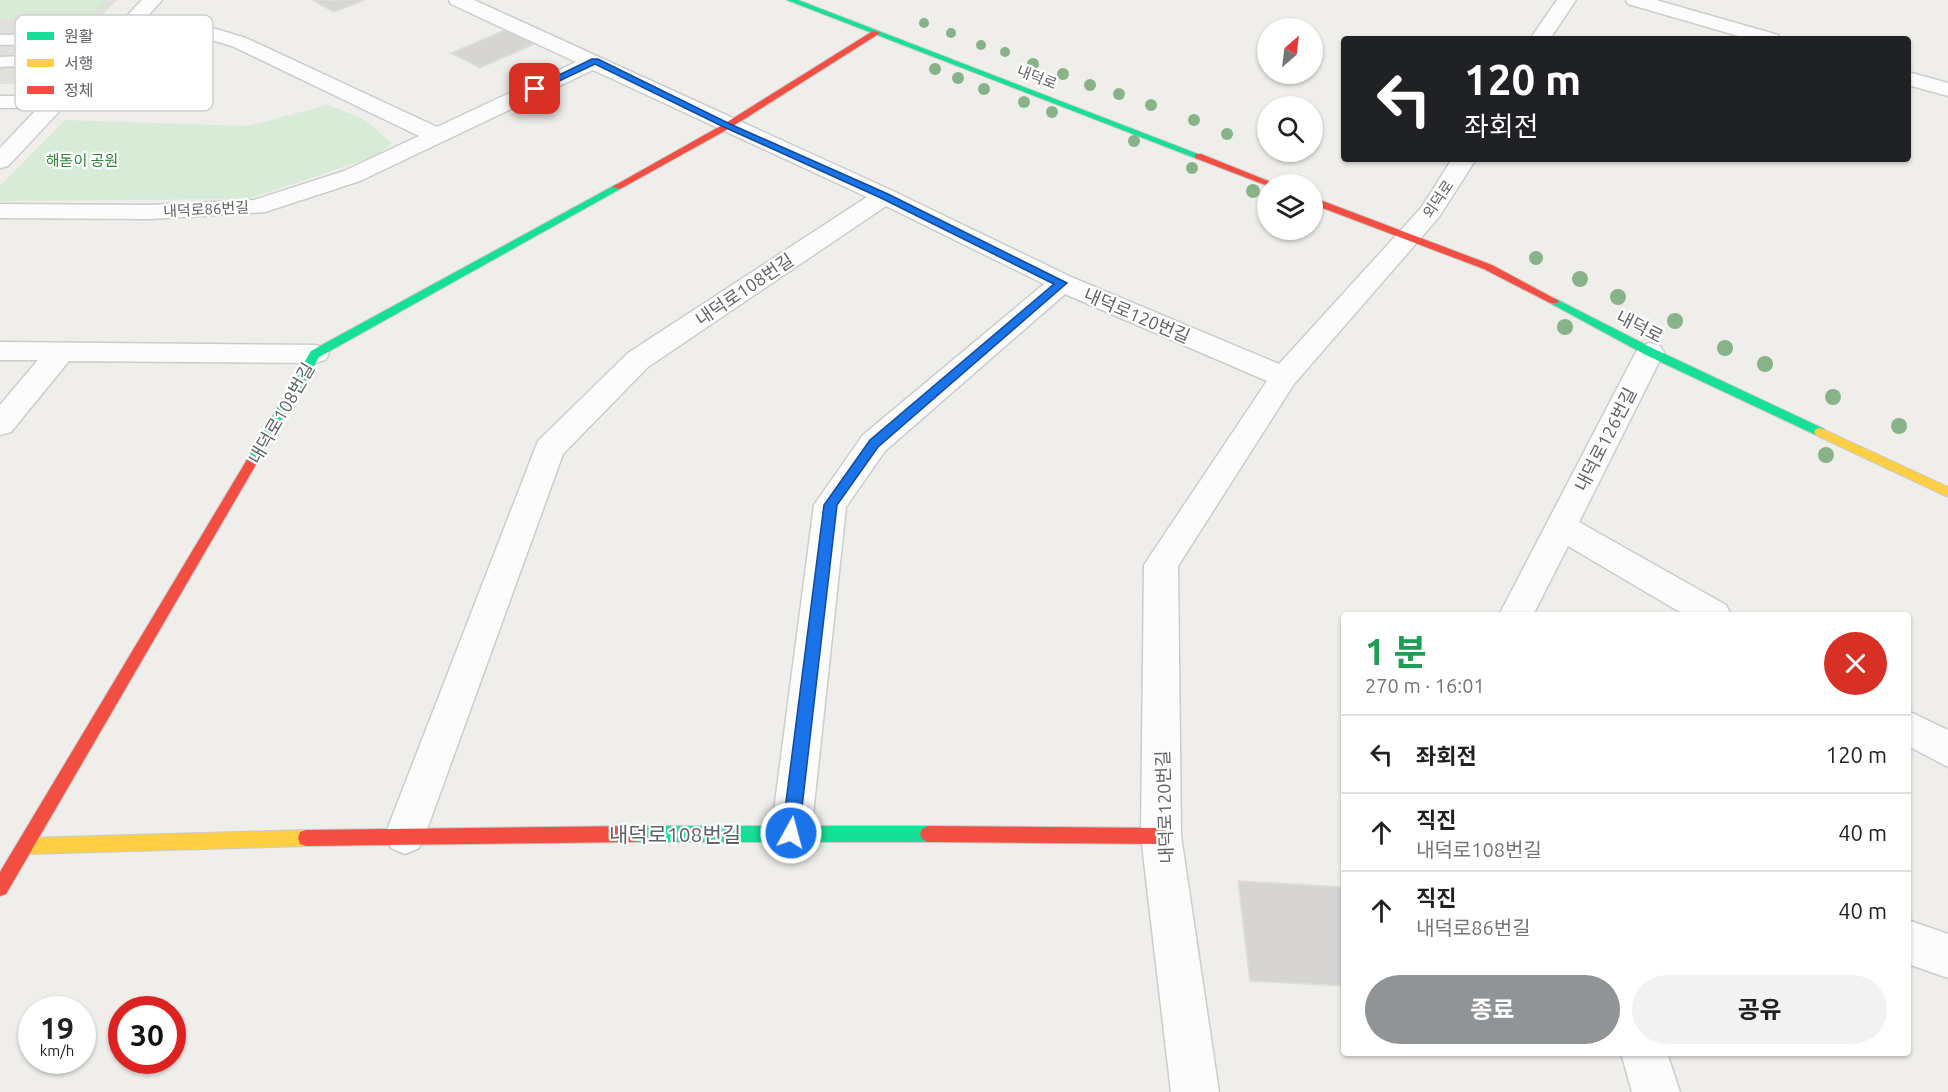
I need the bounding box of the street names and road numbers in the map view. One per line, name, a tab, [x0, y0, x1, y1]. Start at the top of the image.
street label: 내덕로	[1015, 62, 1059, 92]
street label: 외덕로	[1419, 177, 1457, 221]
street label: 내덕로86번길	[163, 198, 249, 220]
street label: 내덕로108번길	[691, 249, 797, 329]
street label: 내덕로120번길	[1081, 284, 1193, 346]
street label: 내덕로	[1613, 306, 1667, 346]
street label: 내덕로108번길	[244, 359, 318, 467]
street label: 내덕로126번길	[1570, 384, 1640, 494]
street label: 내덕로120번길	[1152, 750, 1176, 864]
street label: 내덕로108번길	[609, 822, 741, 846]

